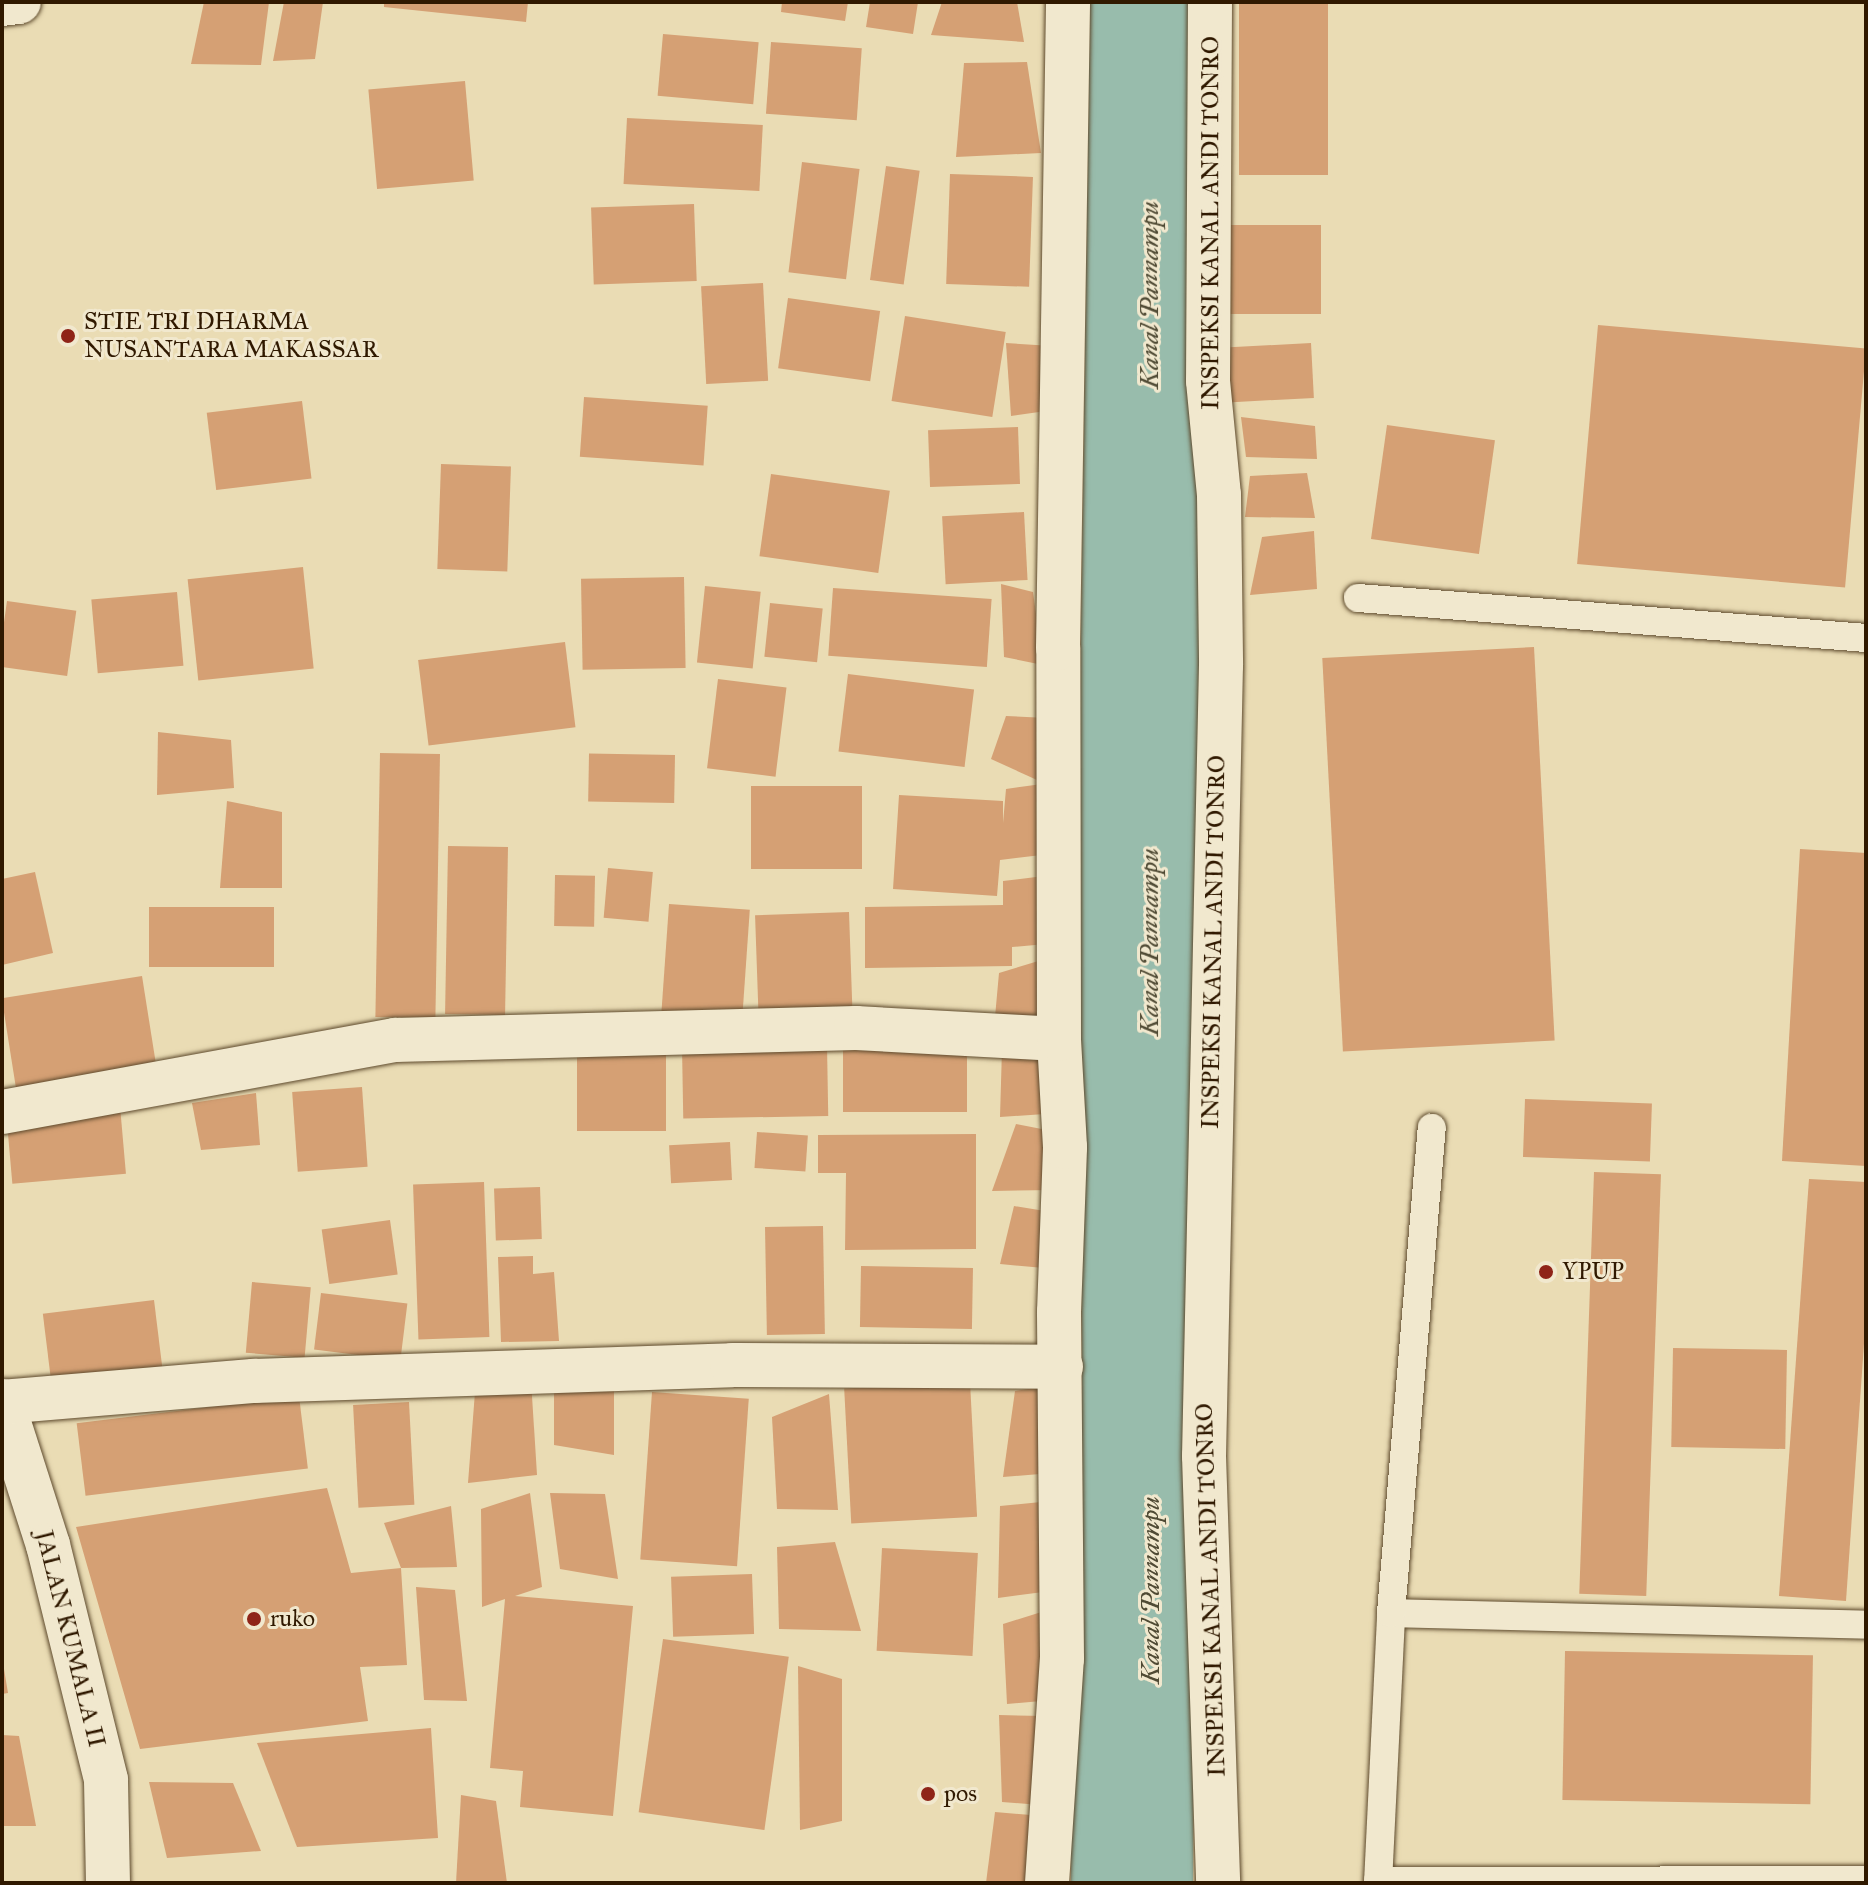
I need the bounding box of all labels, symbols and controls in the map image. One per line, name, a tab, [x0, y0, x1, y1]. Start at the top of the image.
street label: INSPEKSI KANAL ANDI TONRO	[1197, 36, 1225, 410]
water label: Kanal Pannampu	[1134, 201, 1166, 389]
place label: STIE TRI DHARMA NUSANTARA MAKASSAR	[84, 308, 379, 364]
marker: STIE TRI DHARMA NUSANTARA MAKASSAR	[59, 327, 77, 345]
street label: INSPEKSI KANAL ANDI TONRO	[1196, 755, 1232, 1129]
water label: Kanal Pannampu	[1134, 848, 1166, 1036]
place label: YPUP	[1562, 1258, 1624, 1286]
marker: YPUP	[1537, 1263, 1555, 1281]
street label: INSPEKSI KANAL ANDI TONRO	[1190, 1403, 1232, 1777]
water label: Kanal Pannampu	[1135, 1496, 1167, 1684]
street label: JALAN KUMALA II	[29, 1528, 111, 1750]
place label: ruko	[270, 1605, 315, 1633]
marker: ruko	[245, 1610, 263, 1628]
place label: pos	[944, 1780, 977, 1808]
marker: pos	[919, 1785, 937, 1803]

